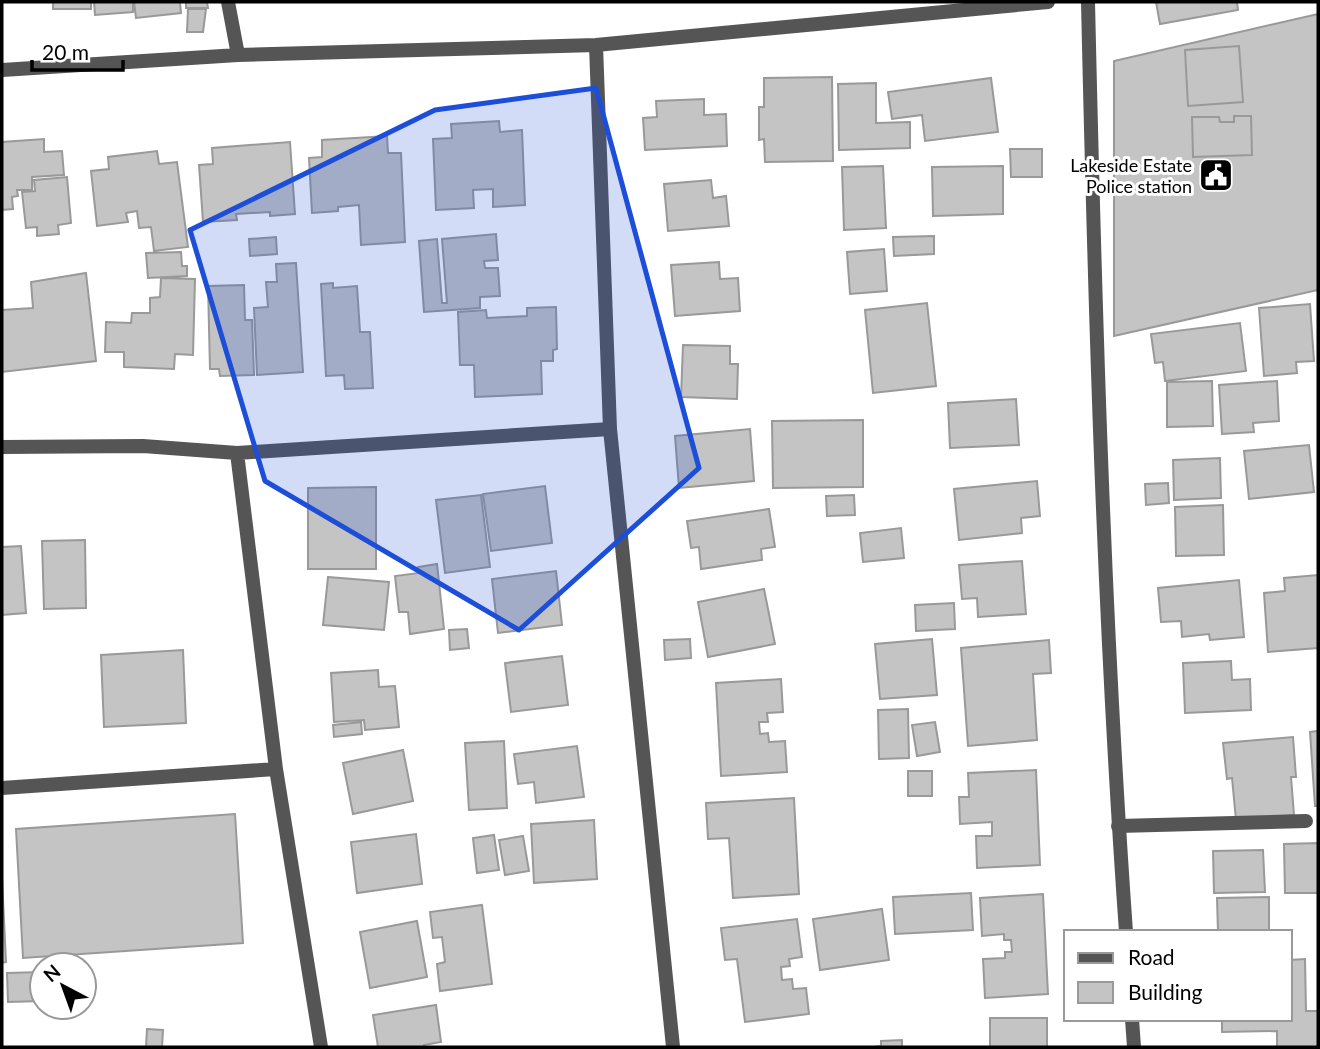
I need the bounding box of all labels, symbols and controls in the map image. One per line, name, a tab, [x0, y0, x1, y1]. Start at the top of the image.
scale bar	[32, 28, 122, 72]
text: 20 m	[42, 39, 89, 64]
place label: Lakeside Estate Police station	[1070, 154, 1192, 197]
public building icon: Lakeside Estate Police station	[1197, 156, 1235, 194]
legend	[1064, 930, 1292, 1021]
text: Road	[1128, 944, 1175, 969]
north arrow	[28, 951, 98, 1021]
text: N	[38, 959, 65, 986]
text: Building	[1128, 979, 1203, 1004]

